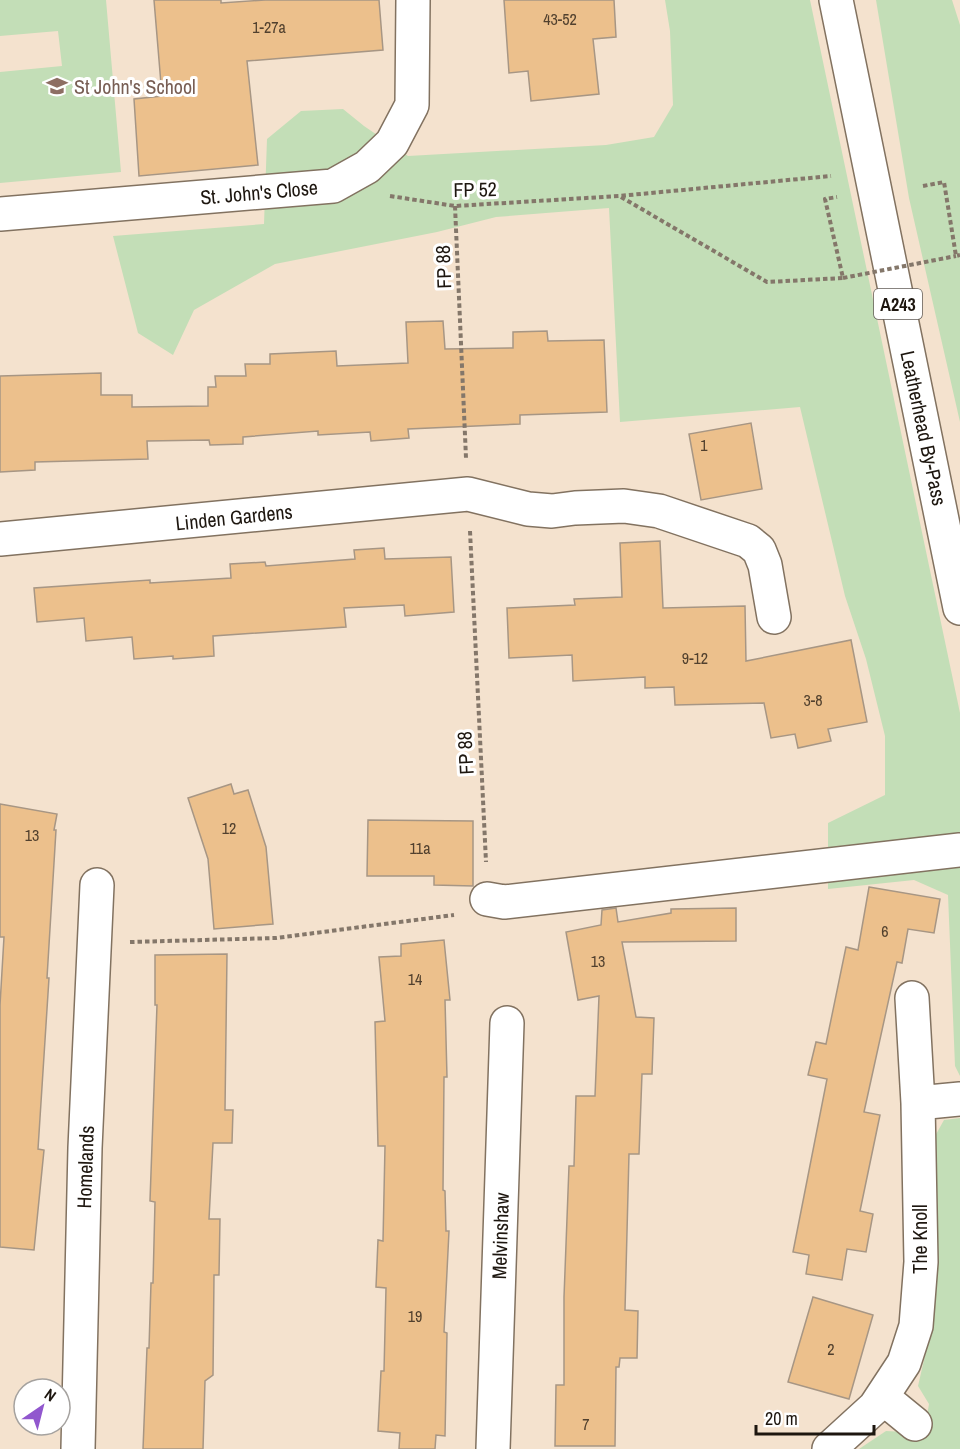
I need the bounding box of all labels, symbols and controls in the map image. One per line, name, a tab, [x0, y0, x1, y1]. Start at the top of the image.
house number: 43-52	[543, 8, 577, 30]
house number: 1-27a	[252, 16, 286, 38]
place label: St John's School	[74, 73, 196, 100]
school or university icon: St John's School	[45, 74, 69, 98]
street label: St. John's Close	[199, 173, 319, 211]
street label: FP 52	[453, 175, 497, 203]
street label: FP 88	[429, 245, 457, 289]
road number: A243	[874, 289, 922, 319]
street label: Leatherhead By-Pass	[894, 348, 954, 508]
house number: 1	[700, 434, 708, 456]
street label: Linden Gardens	[174, 497, 294, 537]
house number: 9-12	[682, 647, 708, 669]
house number: 3-8	[804, 689, 822, 711]
street label: FP 88	[450, 731, 480, 775]
house number: 12	[222, 817, 236, 839]
house number: 13	[25, 824, 39, 846]
house number: 11a	[410, 837, 431, 859]
house number: 6	[881, 920, 889, 942]
house number: 13	[591, 950, 605, 972]
house number: 14	[408, 968, 422, 990]
street label: Homelands	[70, 1125, 100, 1209]
street label: Melvinshaw	[485, 1192, 515, 1280]
street label: The Knoll	[906, 1204, 933, 1274]
house number: 19	[408, 1305, 422, 1327]
house number: 2	[827, 1338, 835, 1360]
north arrow	[12, 1377, 72, 1437]
text: N	[40, 1383, 61, 1406]
scale bar	[756, 1398, 874, 1436]
text: 20 m	[765, 1406, 798, 1431]
house number: 7	[582, 1413, 590, 1435]

